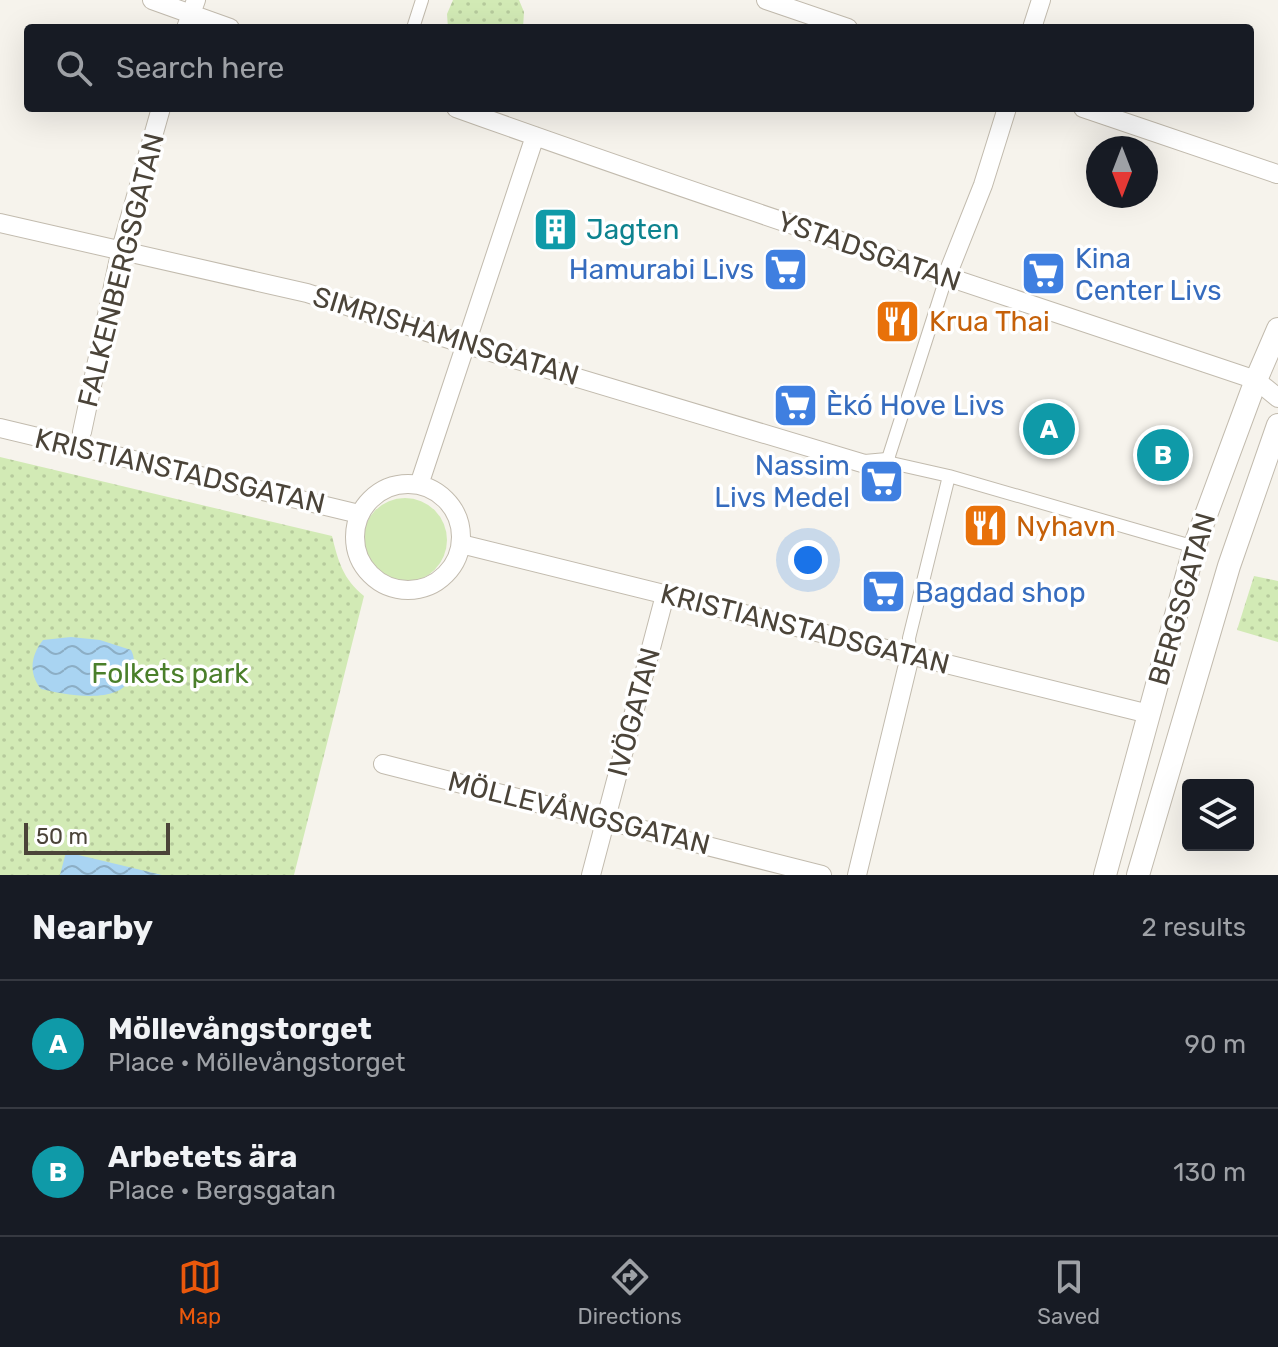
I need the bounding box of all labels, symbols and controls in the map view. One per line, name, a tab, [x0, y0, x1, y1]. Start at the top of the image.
search box	[24, 24, 1254, 112]
icon: search	[52, 46, 96, 90]
text: Search here	[116, 50, 284, 86]
street label: FALKENBERGSGATAN	[71, 130, 171, 410]
north arrow	[1086, 136, 1158, 208]
street label: YSTADSGATAN	[773, 204, 965, 298]
building icon: Jagten	[531, 205, 579, 253]
place label: Jagten	[586, 213, 679, 246]
place label: Kina Center Livs	[1075, 242, 1221, 307]
supermarket icon: Hamurabi Livs	[761, 245, 809, 293]
supermarket icon: Kina Center Livs	[1020, 250, 1068, 298]
place label: Hamurabi Livs	[569, 253, 754, 286]
street label: SIMRISHAMNSGATAN	[309, 280, 583, 392]
restaurant icon: Krua Thai	[874, 297, 922, 345]
place label: Krua Thai	[929, 305, 1050, 338]
supermarket icon: Èkó Hove Livs	[771, 381, 819, 429]
place label: Èkó Hove Livs	[826, 389, 1005, 422]
pin: A	[1023, 399, 1075, 459]
street label: KRISTIANSTADSGATAN	[32, 422, 328, 520]
pin: B	[1137, 425, 1189, 485]
place label: Nassim Livs Medel	[714, 449, 850, 514]
supermarket icon: Nassim Livs Medel	[857, 457, 905, 505]
restaurant icon: Nyhavn	[961, 502, 1009, 550]
street label: BERGSGATAN	[1142, 509, 1222, 689]
place label: Nyhavn	[1016, 510, 1116, 543]
your location	[788, 540, 828, 580]
supermarket icon: Bagdad shop	[860, 568, 908, 616]
place label: Bagdad shop	[915, 576, 1086, 609]
street label: KRISTIANSTADSGATAN	[657, 577, 953, 681]
street label: IVÖGATAN	[601, 644, 667, 780]
park label: Folkets park	[91, 657, 249, 690]
street label: MÖLLEVÅNGSGATAN	[445, 764, 713, 862]
map controls	[1182, 779, 1254, 851]
button: layers	[1182, 779, 1254, 851]
scale bar	[24, 819, 170, 855]
text: 50 m	[36, 823, 88, 850]
text: Nearby	[32, 907, 153, 948]
text: 2 results	[1142, 912, 1246, 943]
text: Möllevångstorget	[108, 1011, 372, 1047]
text: A	[49, 1029, 67, 1060]
text: 90 m	[1185, 1029, 1246, 1060]
text: Place · Möllevångstorget	[108, 1047, 406, 1078]
text: Arbetets ära	[108, 1139, 297, 1175]
text: B	[49, 1157, 67, 1188]
text: 130 m	[1173, 1157, 1246, 1188]
text: Place · Bergsgatan	[108, 1175, 336, 1206]
tab: Map	[178, 1255, 222, 1330]
tab: Directions	[577, 1255, 682, 1330]
tab: Saved	[1037, 1255, 1100, 1330]

